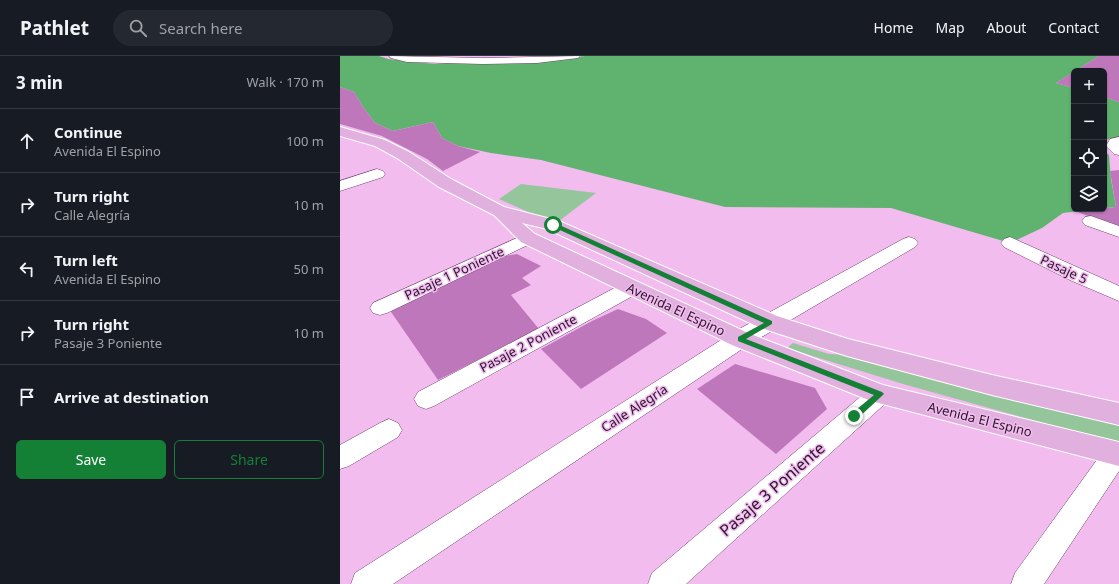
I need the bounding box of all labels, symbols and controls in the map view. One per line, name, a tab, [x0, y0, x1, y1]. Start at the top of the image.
search box	[113, 10, 393, 46]
text: Pathlet	[20, 15, 89, 41]
icon: search	[127, 17, 149, 39]
text: Search here	[159, 18, 243, 38]
text: Home	[874, 18, 913, 37]
text: Map	[935, 18, 965, 37]
text: About	[987, 18, 1026, 37]
text: Contact	[1048, 18, 1099, 37]
map controls	[1071, 68, 1107, 212]
button: +	[1071, 68, 1107, 104]
text: 3 min	[16, 71, 63, 94]
text: Walk · 170 m	[246, 73, 324, 91]
button: −	[1071, 104, 1107, 140]
text: Continue	[54, 122, 122, 142]
icon: ahead	[16, 130, 38, 152]
text: 100 m	[286, 132, 324, 150]
button: locate	[1071, 140, 1107, 176]
text: Avenida El Espino	[54, 142, 161, 160]
button: layers	[1071, 176, 1107, 212]
text: Turn right	[54, 186, 129, 206]
icon: right	[16, 194, 38, 216]
text: 10 m	[294, 196, 324, 214]
text: Calle Alegría	[54, 206, 130, 224]
route start	[544, 216, 562, 234]
street label: Pasaje 1 Poniente	[401, 242, 507, 304]
text: Turn left	[54, 250, 118, 270]
street label: Pasaje 5	[1037, 250, 1091, 288]
icon: left	[16, 258, 38, 280]
text: 50 m	[294, 260, 324, 278]
text: Avenida El Espino	[54, 270, 161, 288]
street label: Avenida El Espino	[624, 278, 728, 340]
street label: Pasaje 2 Poniente	[476, 310, 580, 376]
text: Turn right	[54, 314, 129, 334]
icon: right	[16, 322, 38, 344]
text: 10 m	[294, 324, 324, 342]
text: Pasaje 3 Poniente	[54, 334, 162, 352]
street label: Calle Alegría	[597, 380, 671, 436]
icon: arrive	[16, 386, 38, 408]
text: Arrive at destination	[54, 387, 209, 407]
street label: Avenida El Espino	[926, 397, 1034, 441]
route end	[845, 407, 863, 425]
street label: Pasaje 3 Poniente	[715, 437, 829, 541]
button: Save	[16, 440, 166, 479]
button: Share	[174, 440, 324, 479]

